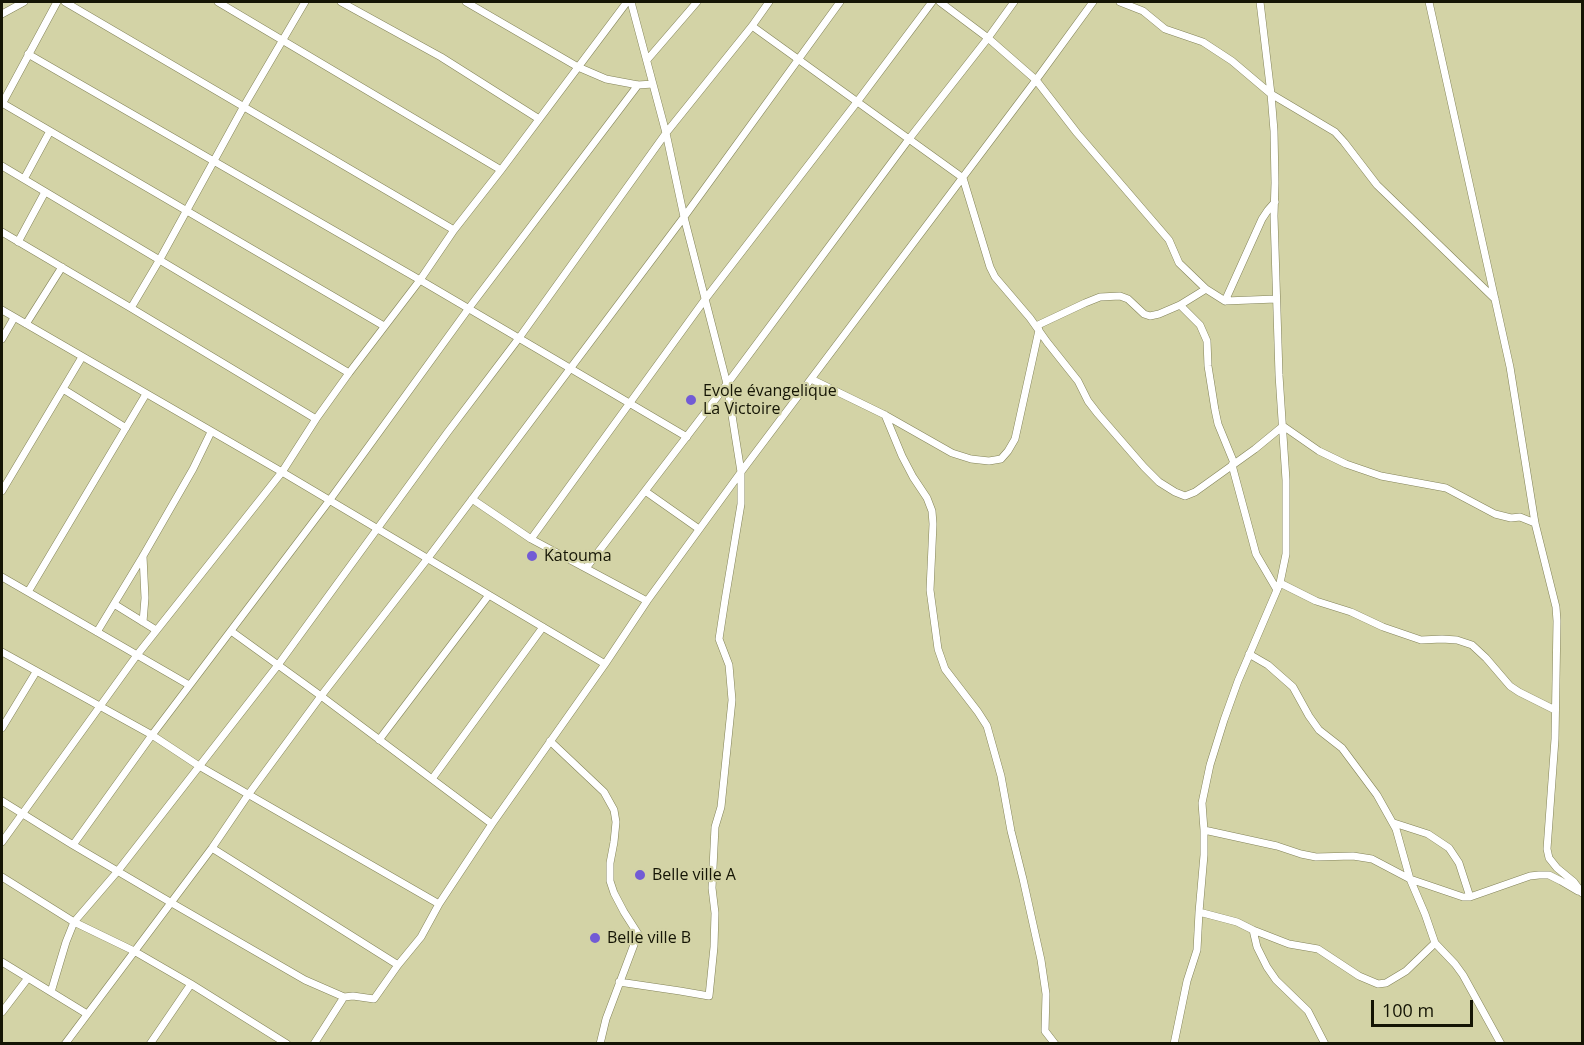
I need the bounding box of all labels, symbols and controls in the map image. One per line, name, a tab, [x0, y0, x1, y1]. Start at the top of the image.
place label: Evole évangelique La Victoire	[703, 381, 837, 419]
marker: Evole évangelique La Victoire	[684, 393, 698, 407]
place label: Katouma	[544, 546, 612, 566]
marker: Katouma	[525, 549, 539, 563]
place label: Belle ville A	[652, 865, 736, 885]
marker: Belle ville A	[633, 868, 647, 882]
place label: Belle ville B	[607, 928, 691, 948]
marker: Belle ville B	[588, 931, 602, 945]
scale bar	[1374, 988, 1476, 1026]
text: 100 m	[1382, 998, 1434, 1022]

